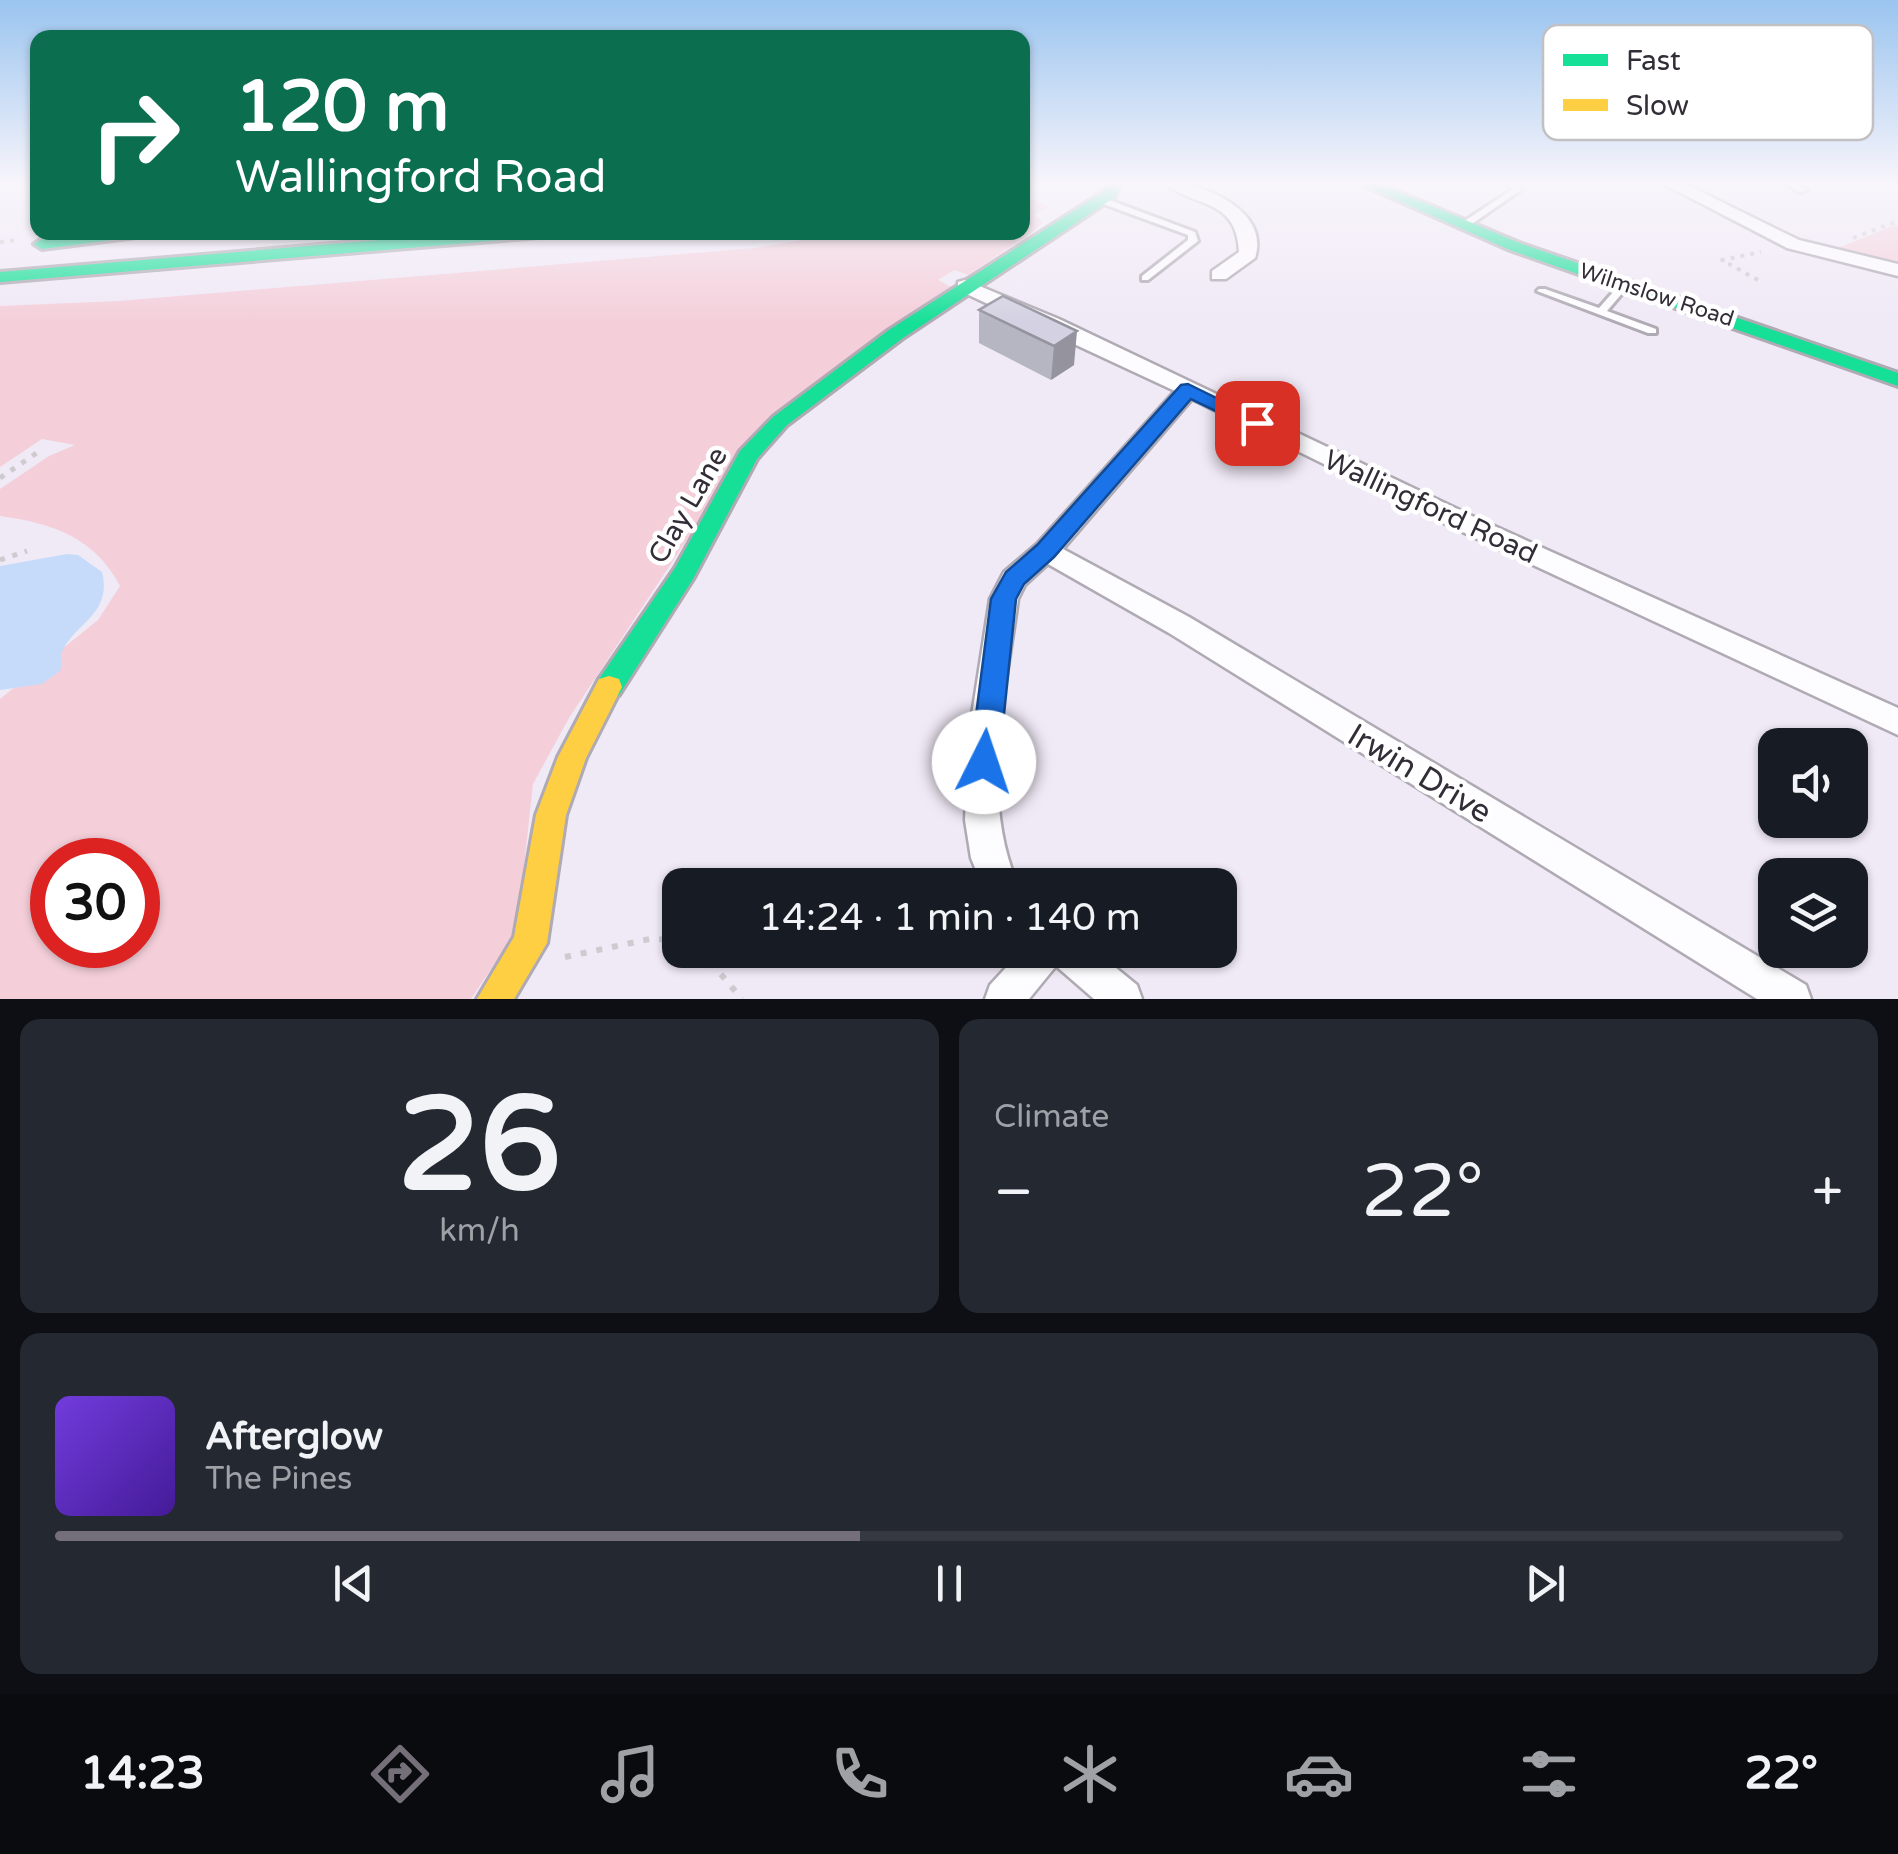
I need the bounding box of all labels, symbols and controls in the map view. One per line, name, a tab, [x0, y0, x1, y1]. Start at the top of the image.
legend	[1543, 25, 1873, 140]
text: Fast	[1626, 44, 1681, 78]
text: 120 m	[235, 66, 449, 150]
icon: right	[70, 70, 200, 200]
text: Slow	[1626, 89, 1689, 123]
text: Wallingford Road	[235, 151, 606, 205]
street label: Wilmslow Road	[1576, 258, 1737, 332]
pin	[1215, 381, 1300, 466]
icon: arrive	[1230, 396, 1285, 451]
street label: Clay Lane	[641, 441, 735, 570]
street label: Wallingford Road	[1319, 443, 1542, 571]
position arrow	[932, 710, 1036, 814]
street label: Irwin Drive	[1341, 716, 1498, 832]
map controls	[1758, 728, 1868, 968]
button: sound	[1758, 728, 1868, 838]
speed limit sign: 30	[30, 838, 160, 968]
button: layers	[1758, 858, 1868, 968]
text: 14:24 · 1 min · 140 m	[758, 895, 1141, 941]
text: 26	[398, 1069, 561, 1225]
text: Climate	[994, 1098, 1109, 1136]
text: 22°	[1361, 1147, 1484, 1237]
text: −	[994, 1160, 1033, 1226]
text: +	[1812, 1160, 1843, 1226]
text: km/h	[439, 1212, 520, 1250]
text: Afterglow	[205, 1414, 383, 1460]
text: The Pines	[205, 1460, 352, 1498]
icon: previous	[326, 1556, 381, 1611]
icon: pause	[922, 1556, 977, 1611]
icon: next	[1518, 1556, 1573, 1611]
icon: directions	[365, 1739, 435, 1809]
icon: music	[595, 1739, 665, 1809]
icon: phone	[825, 1739, 895, 1809]
icon: climate	[1055, 1739, 1125, 1809]
icon: car	[1284, 1739, 1354, 1809]
icon: filters	[1514, 1739, 1584, 1809]
text: 14:23	[80, 1747, 205, 1801]
text: 22°	[1744, 1747, 1818, 1801]

